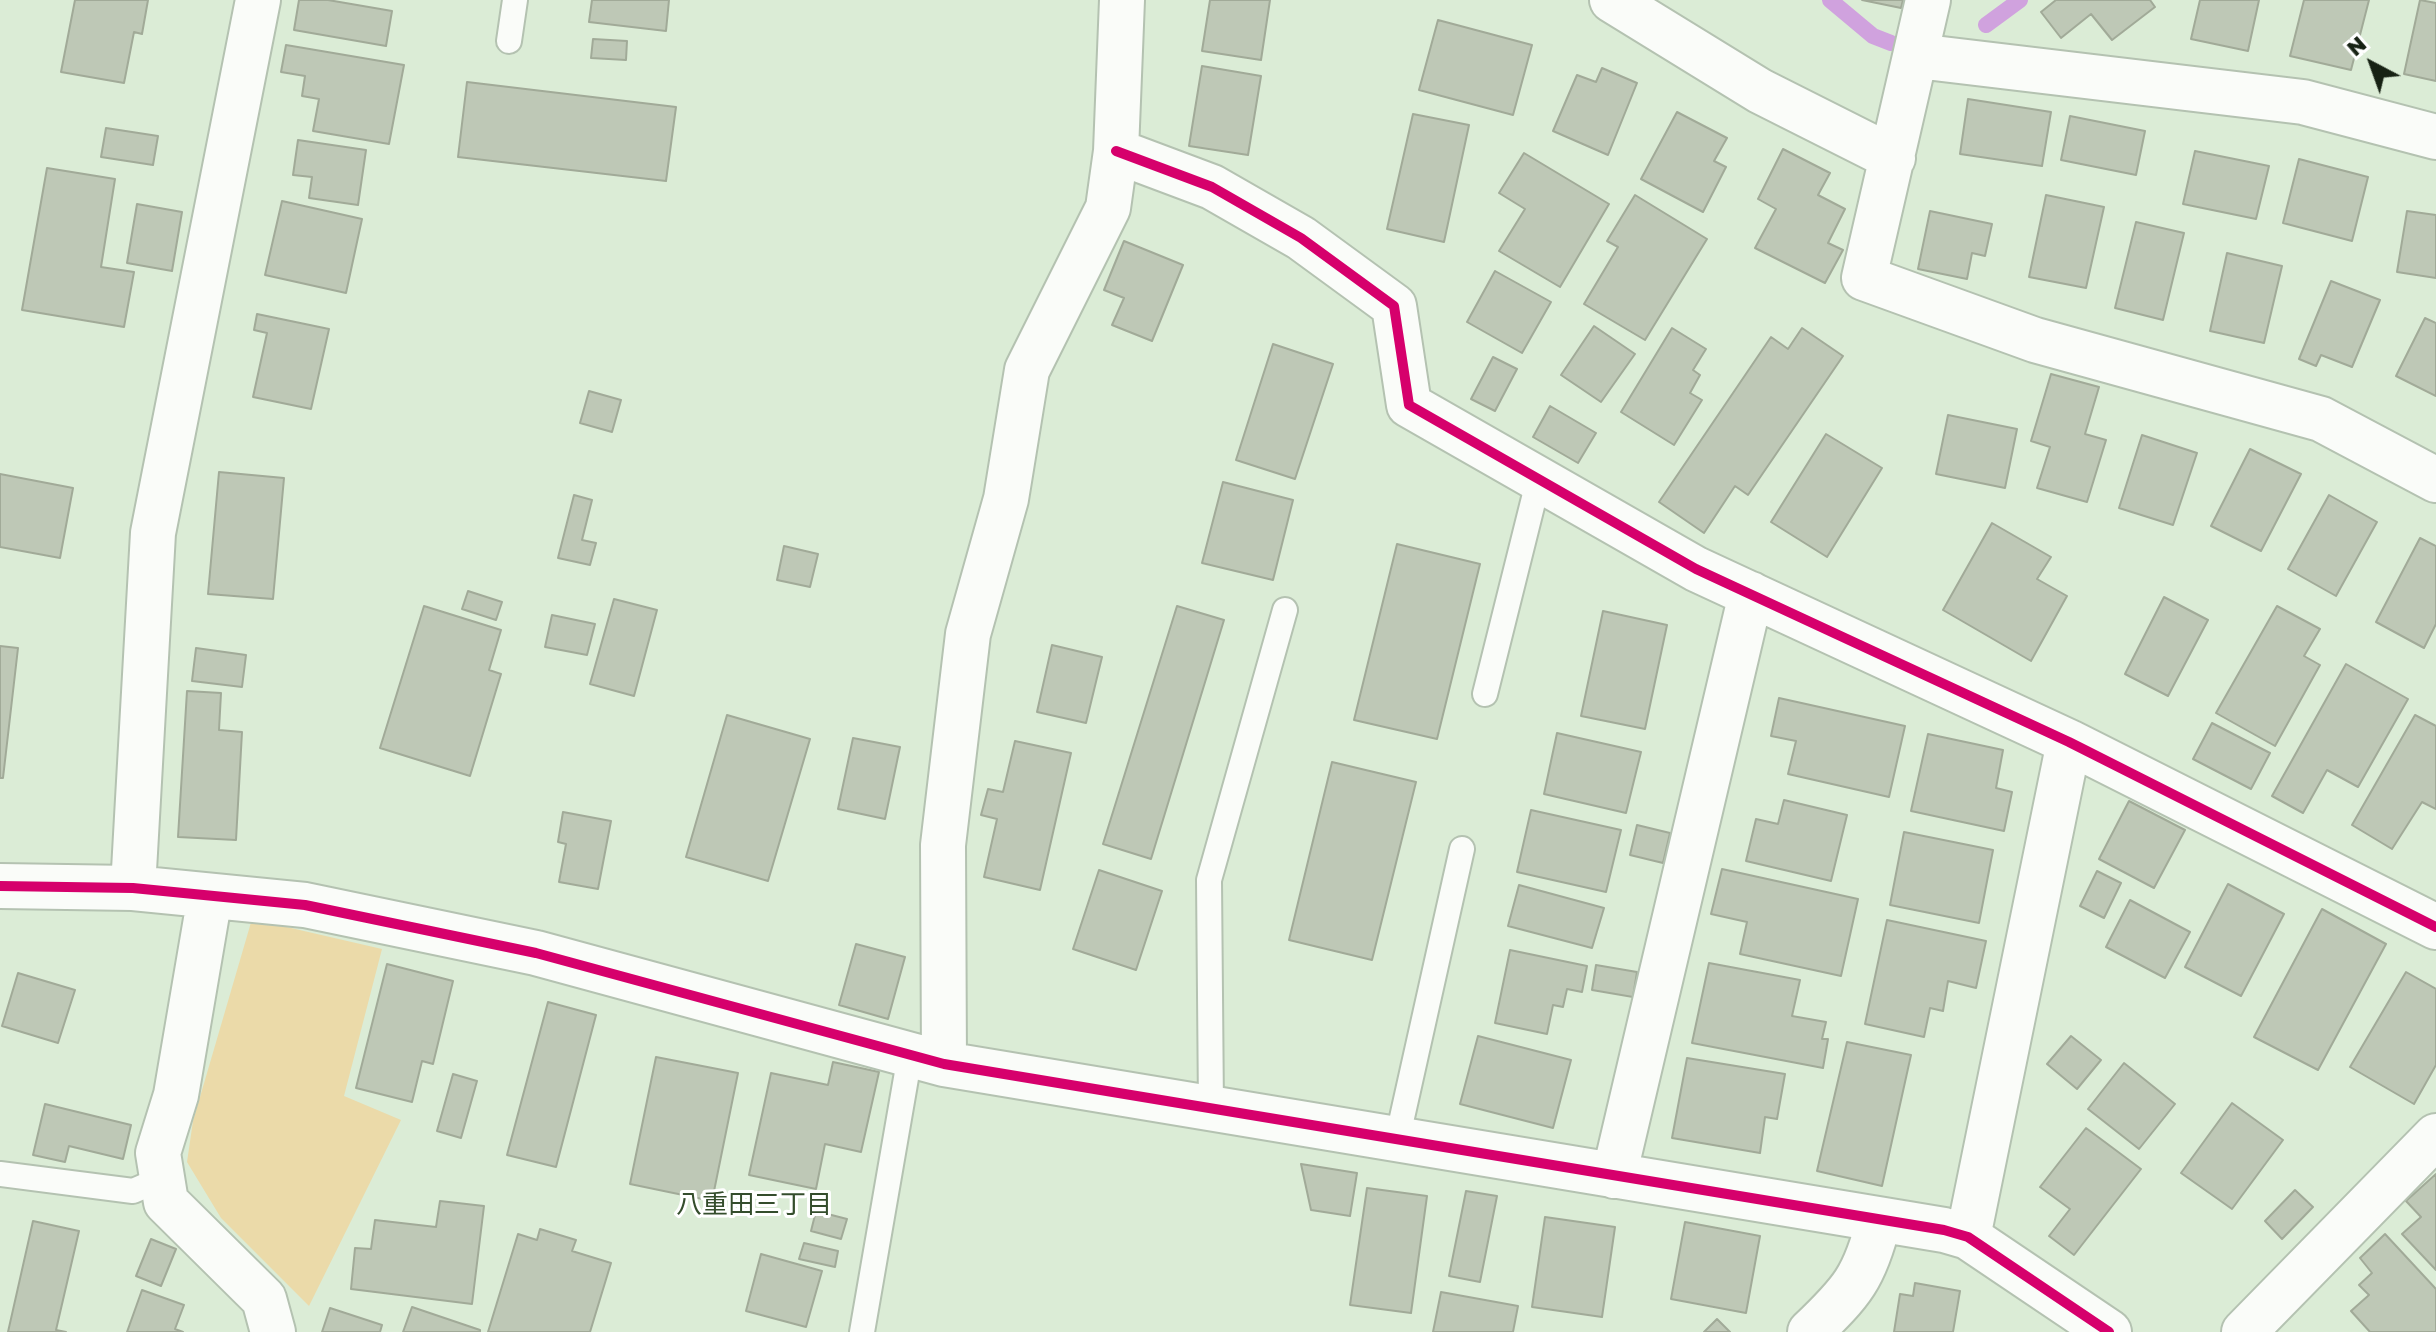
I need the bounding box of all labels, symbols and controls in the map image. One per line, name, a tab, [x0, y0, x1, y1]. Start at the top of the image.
north arrow	[2332, 24, 2412, 104]
text: N	[2341, 30, 2371, 61]
district label: 八重田三丁目	[676, 1189, 832, 1221]

